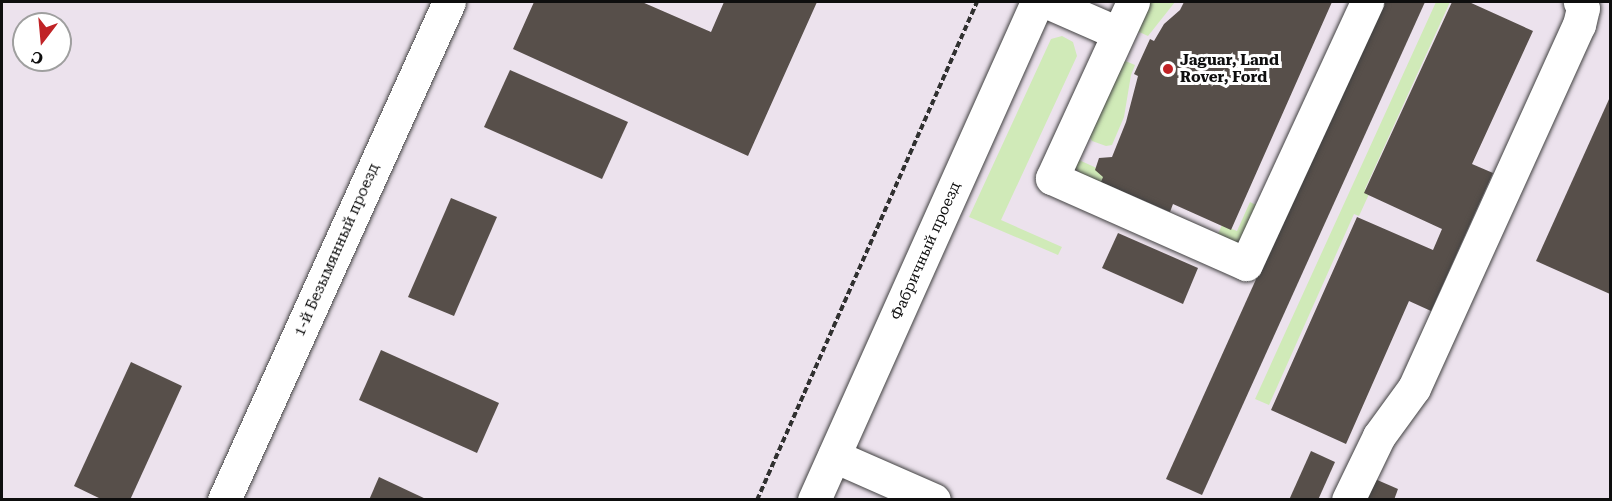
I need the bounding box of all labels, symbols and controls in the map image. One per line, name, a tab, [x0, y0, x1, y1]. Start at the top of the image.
north arrow	[12, 12, 72, 72]
text: С	[29, 47, 45, 69]
place label: Jaguar, Land Rover, Ford	[1180, 51, 1279, 86]
marker: Jaguar, Land Rover, Ford	[1161, 62, 1175, 76]
street label: 1-й Безымянный проезд	[291, 161, 383, 339]
street label: Фабричный проезд	[887, 179, 965, 323]

